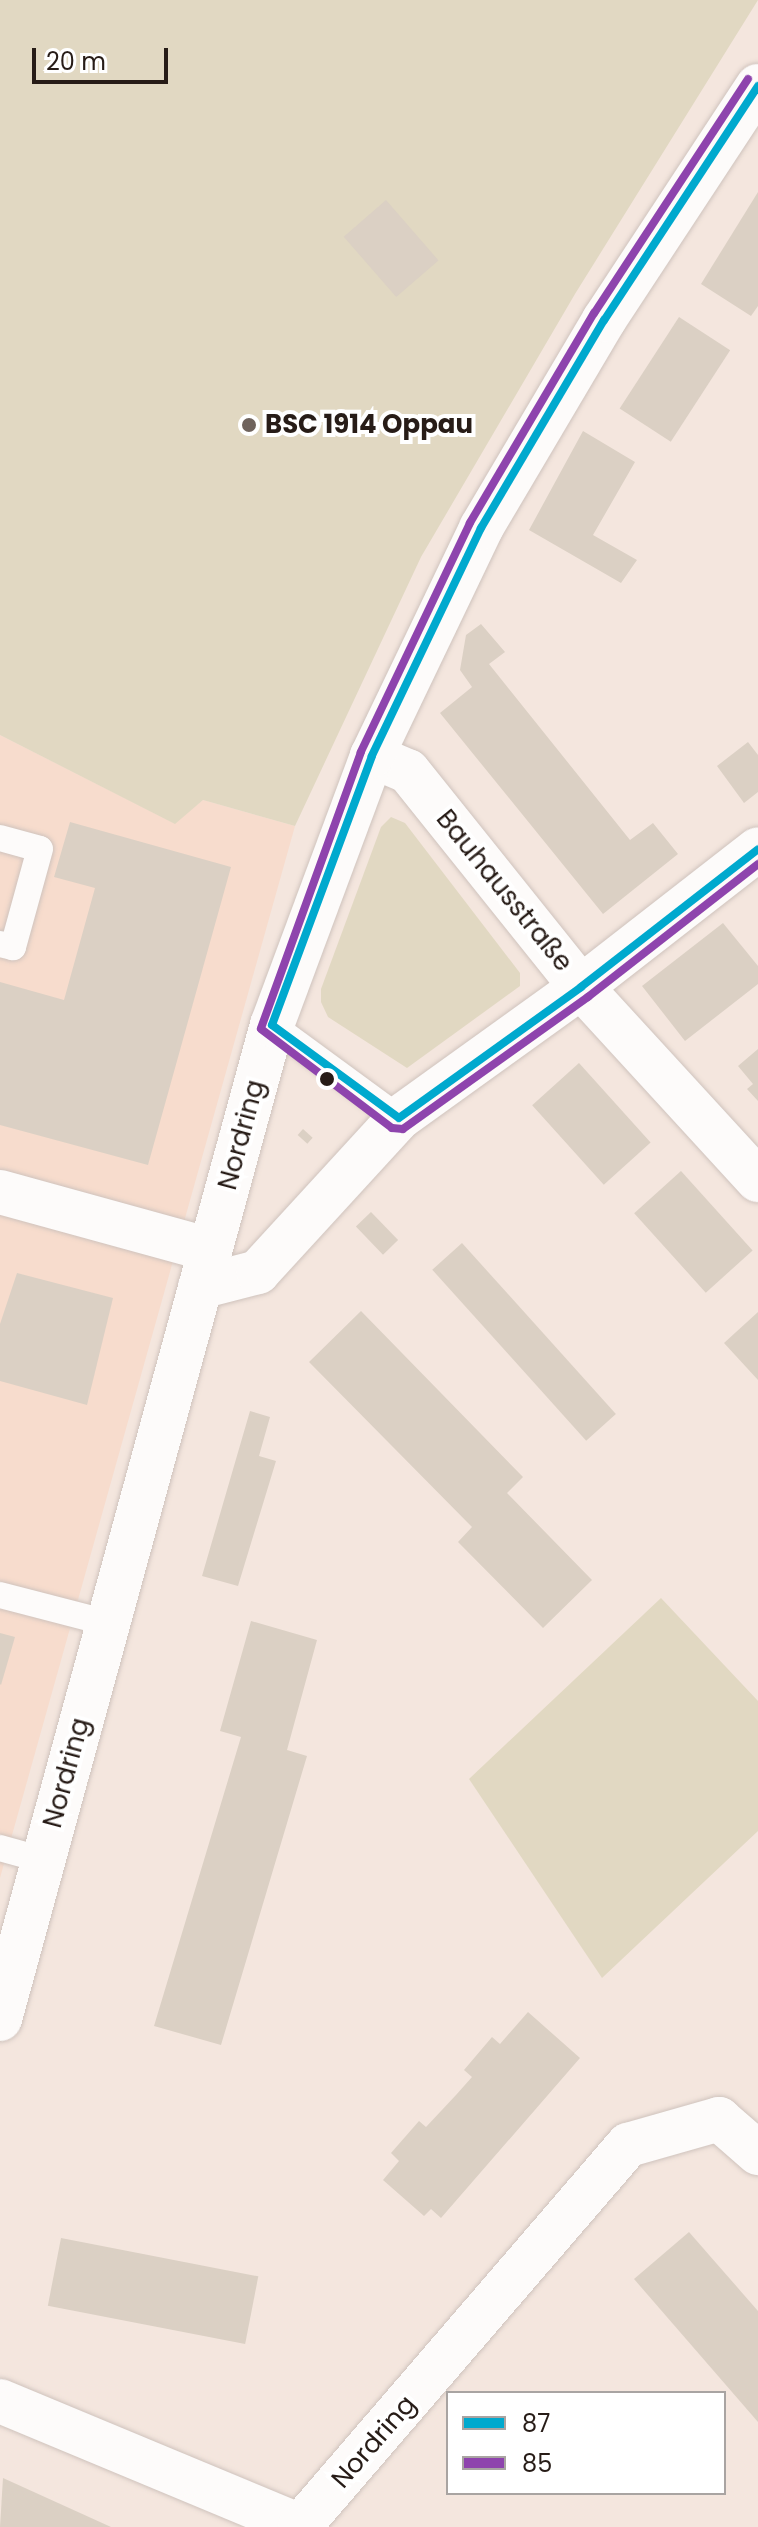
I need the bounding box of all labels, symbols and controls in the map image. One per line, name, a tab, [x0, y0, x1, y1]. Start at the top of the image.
scale bar	[36, 32, 172, 82]
text: 20 m	[46, 45, 106, 78]
place label: BSC 1914 Oppau	[265, 409, 473, 441]
marker: BSC 1914 Oppau	[240, 416, 258, 434]
street label: Bauhausstraße	[429, 804, 579, 978]
unlabelled marker	[319, 1071, 335, 1087]
street label: Nordring	[212, 1077, 272, 1193]
street label: Nordring	[37, 1715, 97, 1831]
street label: Nordring	[325, 2389, 423, 2495]
legend	[446, 2391, 726, 2495]
text: 87	[522, 2407, 550, 2440]
text: 85	[522, 2447, 552, 2480]

